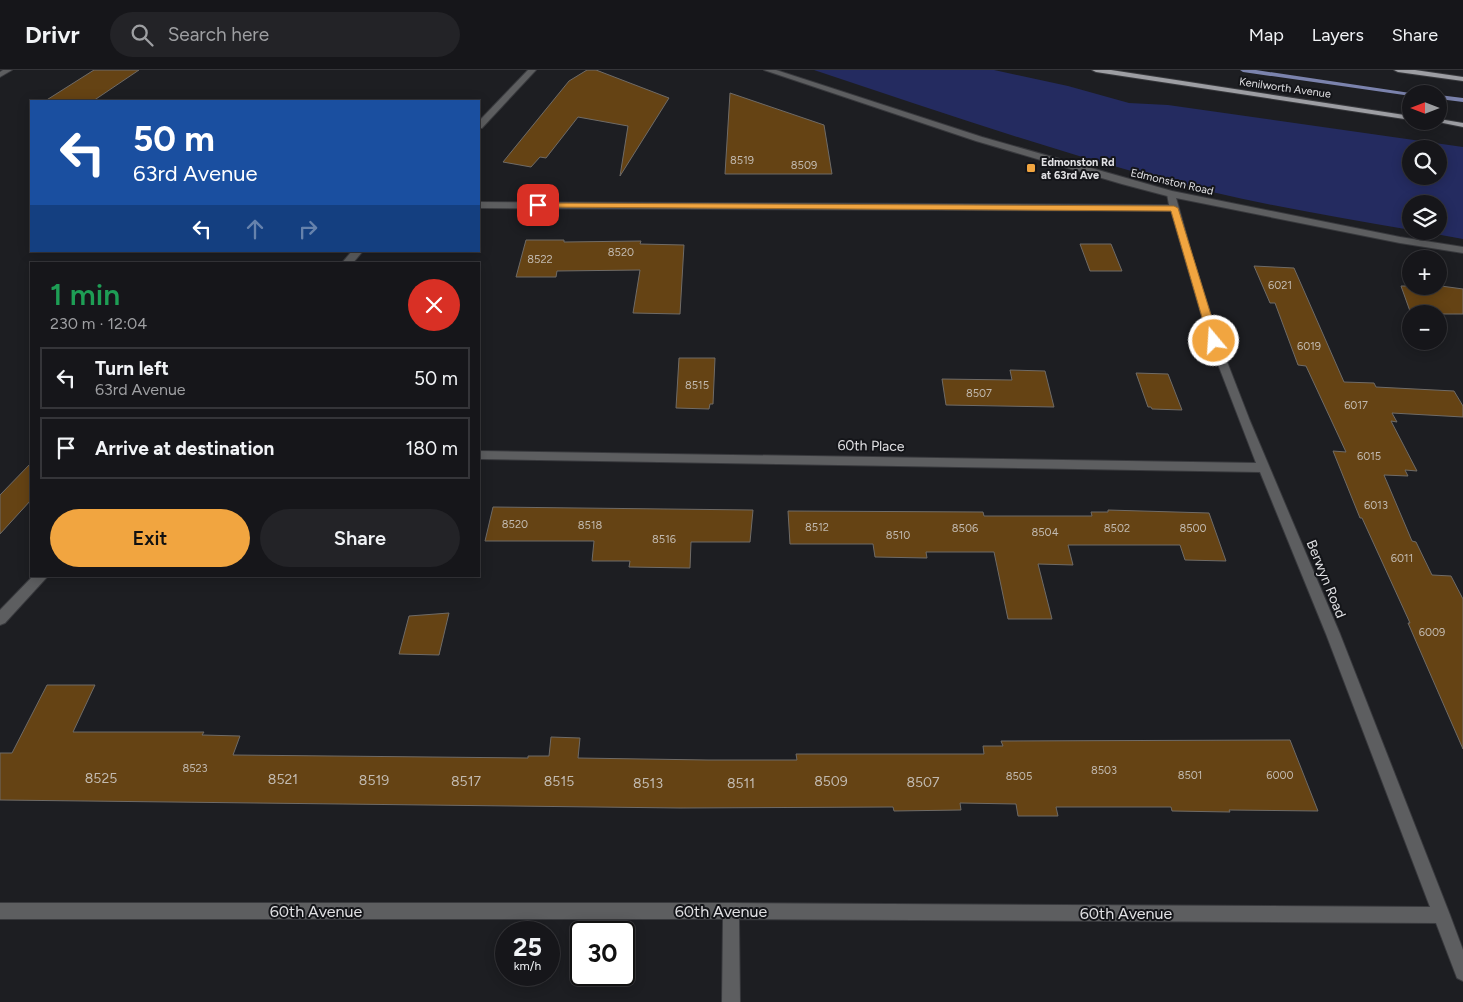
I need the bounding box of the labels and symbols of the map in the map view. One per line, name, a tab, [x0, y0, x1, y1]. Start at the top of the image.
street label: Kenilworth Avenue	[1238, 75, 1332, 101]
north arrow	[1402, 85, 1448, 130]
house number: 8519	[730, 154, 754, 167]
place label: Edmonston Rd at 63rd Ave	[1041, 156, 1115, 182]
house number: 8509	[791, 159, 817, 172]
marker: Edmonston Rd at 63rd Ave	[1025, 162, 1037, 174]
street label: Edmonston Road	[1129, 166, 1215, 198]
pin	[517, 184, 559, 226]
house number: 8520	[608, 246, 634, 259]
house number: 8522	[527, 253, 553, 266]
house number: 6021	[1268, 279, 1292, 292]
position arrow	[1187, 314, 1239, 366]
house number: 6019	[1297, 340, 1321, 353]
house number: 8515	[685, 379, 709, 392]
house number: 8507	[966, 387, 992, 400]
house number: 6017	[1344, 399, 1368, 412]
street label: 60th Place	[837, 437, 905, 455]
house number: 6015	[1357, 450, 1381, 463]
house number: 6013	[1364, 499, 1388, 512]
house number: 8520	[502, 518, 528, 531]
house number: 8518	[578, 519, 602, 532]
house number: 8512	[805, 521, 829, 534]
house number: 8506	[952, 522, 978, 535]
house number: 8502	[1104, 522, 1130, 535]
house number: 8500	[1179, 522, 1207, 535]
house number: 8504	[1032, 526, 1059, 539]
house number: 8510	[886, 529, 910, 542]
house number: 8516	[652, 533, 676, 546]
street label: Berwyn Road	[1303, 537, 1349, 621]
house number: 6011	[1391, 552, 1413, 565]
house number: 6009	[1419, 626, 1445, 639]
house number: 8523	[182, 762, 208, 775]
house number: 8503	[1091, 764, 1117, 777]
house number: 8501	[1178, 769, 1202, 782]
house number: 6000	[1266, 769, 1294, 782]
house number: 8525	[85, 770, 117, 787]
house number: 8505	[1006, 770, 1032, 783]
house number: 8521	[268, 771, 298, 788]
house number: 8519	[359, 772, 389, 789]
house number: 8517	[451, 773, 481, 790]
house number: 8515	[544, 773, 574, 790]
house number: 8509	[814, 773, 848, 790]
house number: 8507	[906, 774, 940, 791]
house number: 8513	[633, 775, 663, 792]
house number: 8511	[727, 775, 755, 792]
street label: 60th Avenue	[270, 902, 362, 921]
street label: 60th Avenue	[675, 902, 767, 921]
street label: 60th Avenue	[1080, 904, 1172, 923]
speed limit sign: 30	[570, 921, 635, 986]

